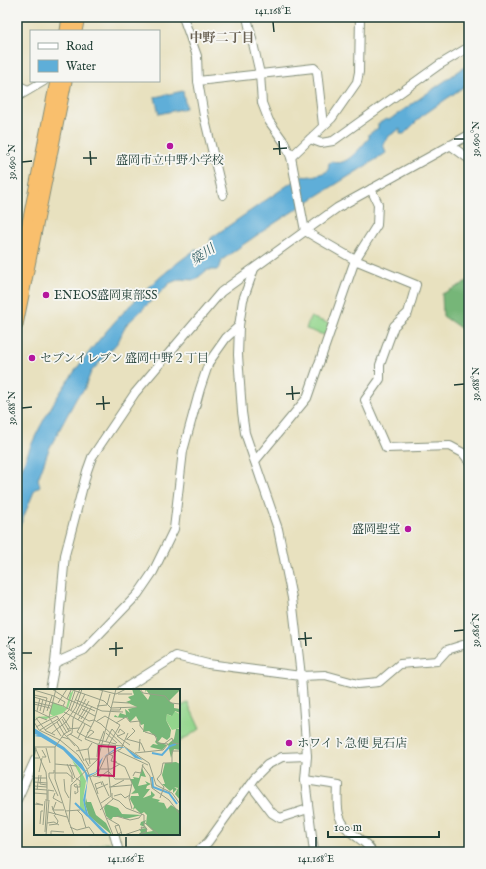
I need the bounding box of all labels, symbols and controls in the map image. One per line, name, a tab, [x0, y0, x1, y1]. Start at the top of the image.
text: 141.168°E	[255, 5, 291, 18]
legend	[30, 30, 160, 82]
district label: 中野二丁目	[189, 30, 255, 47]
text: Road	[66, 39, 94, 54]
text: Water	[66, 59, 97, 74]
text: 39.690°N	[470, 121, 483, 157]
marker: 盛岡市立中野小学校	[165, 141, 175, 151]
text: 39.690°N	[6, 144, 19, 180]
place label: 盛岡市立中野小学校	[116, 153, 224, 168]
water label: 簗川	[187, 240, 220, 269]
place label: ENEOS盛岡東部SS	[54, 288, 157, 303]
marker: ENEOS盛岡東部SS	[41, 290, 51, 300]
place label: セブンイレブン 盛岡中野２丁目	[40, 351, 209, 366]
marker: セブンイレブン 盛岡中野２丁目	[27, 353, 37, 363]
text: 39.688°N	[470, 367, 483, 401]
text: 39.688°N	[6, 391, 19, 425]
place label: 盛岡聖堂	[352, 522, 400, 537]
marker: 盛岡聖堂	[403, 524, 413, 534]
text: 39.686°N	[470, 612, 483, 647]
text: 39.686°N	[6, 635, 19, 670]
inset map	[34, 689, 180, 835]
place label: ホワイト急便 見石店	[297, 736, 407, 751]
marker: ホワイト急便 見石店	[284, 738, 294, 748]
scale bar	[328, 813, 439, 839]
text: 100 m	[334, 820, 362, 835]
text: 141.166°E	[108, 853, 144, 866]
text: 141.168°E	[298, 853, 334, 866]

